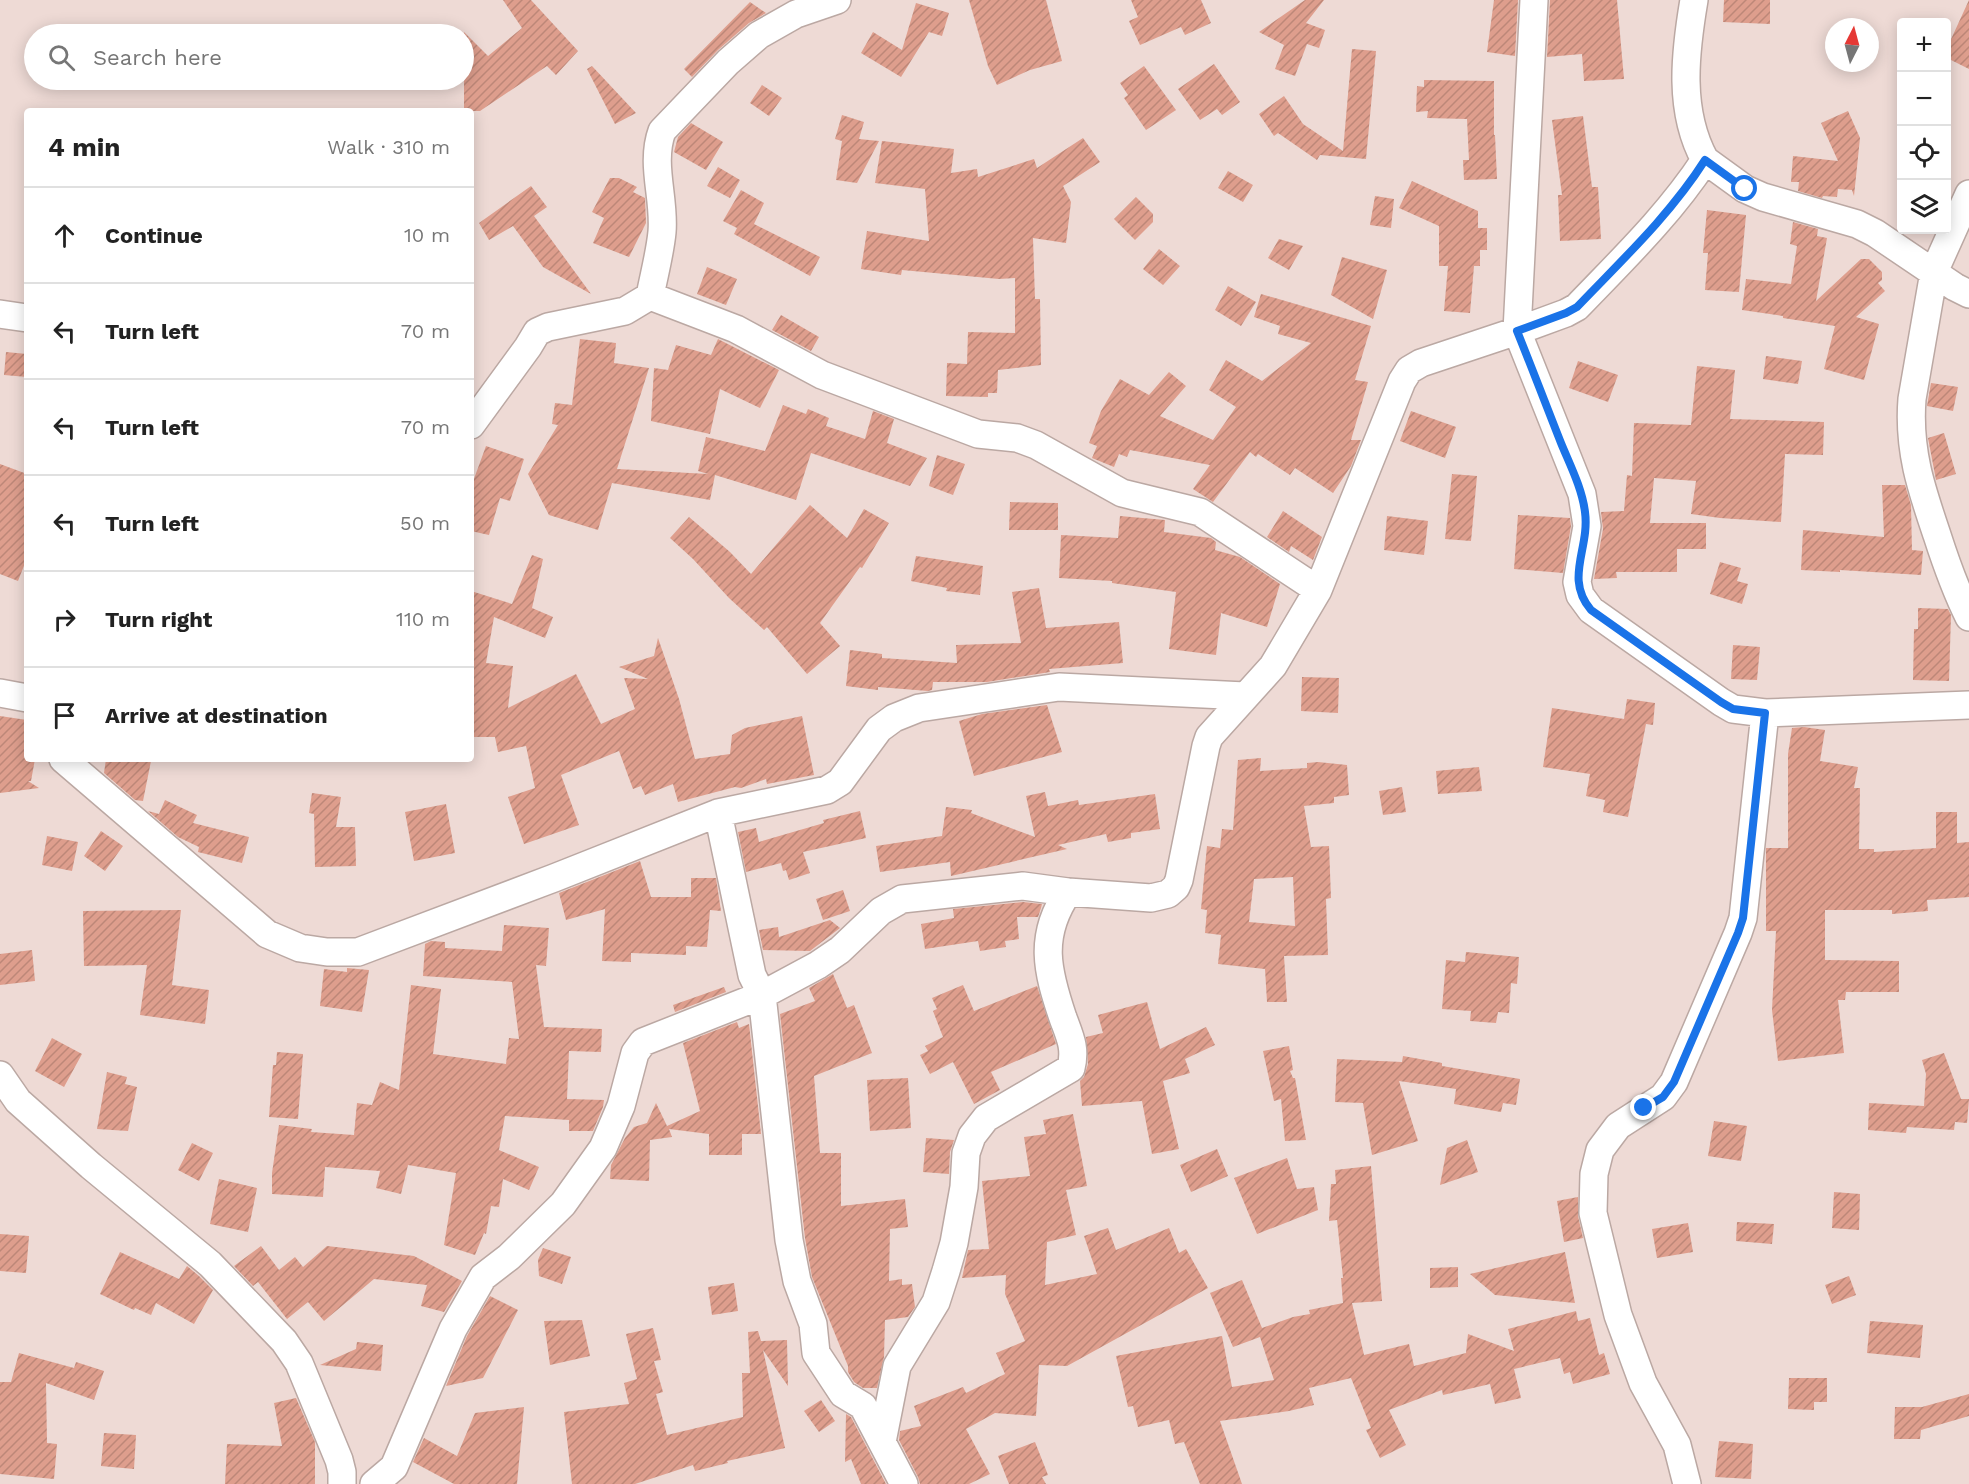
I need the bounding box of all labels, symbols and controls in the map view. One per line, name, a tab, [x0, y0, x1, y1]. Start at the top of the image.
north arrow	[1825, 18, 1879, 72]
map controls	[1897, 18, 1951, 234]
button: +	[1897, 18, 1951, 72]
search box	[24, 24, 474, 90]
icon: search	[45, 41, 78, 74]
text: Search here	[93, 45, 222, 70]
button: −	[1897, 72, 1951, 126]
button: locate	[1897, 126, 1951, 180]
text: 4 min	[48, 132, 120, 162]
text: Walk · 310 m	[327, 135, 450, 159]
route start	[1731, 175, 1757, 201]
button: layers	[1897, 180, 1951, 234]
icon: ahead	[48, 219, 81, 252]
text: Continue	[105, 223, 203, 248]
text: 10 m	[404, 223, 450, 247]
icon: left	[48, 315, 81, 348]
text: Turn left	[105, 319, 199, 344]
text: 70 m	[401, 319, 450, 343]
icon: left	[48, 411, 81, 444]
text: Turn left	[105, 415, 199, 440]
text: 70 m	[401, 415, 450, 439]
icon: left	[48, 507, 81, 540]
text: Turn left	[105, 511, 199, 536]
text: 50 m	[400, 511, 450, 535]
icon: right	[48, 603, 81, 636]
text: Turn right	[105, 607, 212, 632]
text: 110 m	[396, 607, 450, 631]
icon: arrive	[48, 699, 81, 732]
text: Arrive at destination	[105, 703, 328, 728]
route end	[1630, 1094, 1656, 1120]

